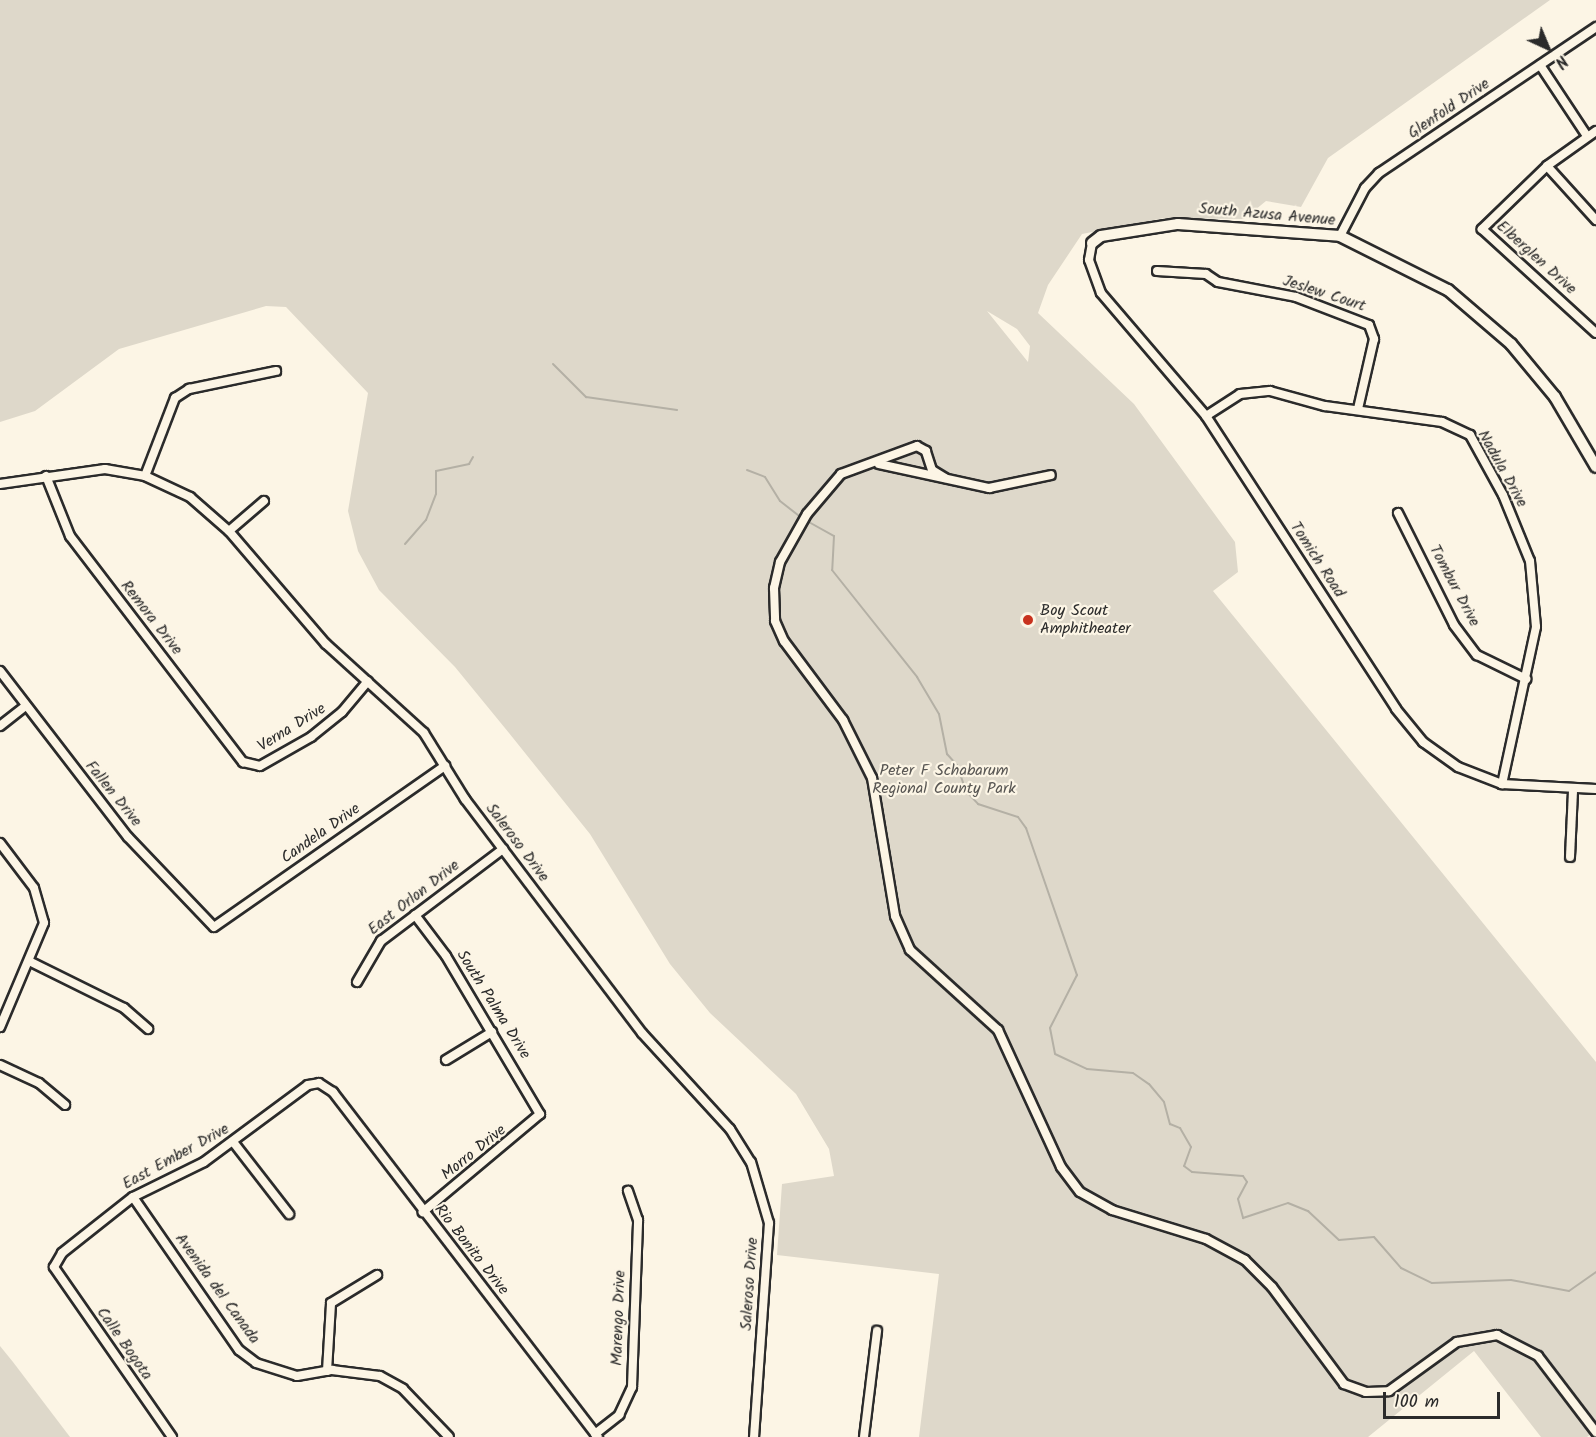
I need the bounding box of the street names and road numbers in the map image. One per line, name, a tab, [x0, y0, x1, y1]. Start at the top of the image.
street label: Glenfold Drive	[1405, 75, 1493, 143]
street label: South Azusa Avenue	[1198, 199, 1336, 231]
street label: Elberglen Drive	[1492, 217, 1580, 299]
street label: Jeslew Court	[1280, 272, 1368, 316]
street label: Nadula Drive	[1473, 427, 1531, 511]
street label: Tomich Road	[1285, 518, 1349, 602]
street label: Tombur Drive	[1424, 542, 1484, 630]
street label: Remora Drive	[116, 577, 186, 659]
street label: Verna Drive	[254, 700, 330, 756]
street label: Fallen Drive	[81, 757, 145, 831]
street label: Candela Drive	[278, 800, 364, 868]
street label: Saleroso Drive	[481, 800, 553, 886]
street label: East Orlon Drive	[364, 856, 464, 940]
street label: South Palma Drive	[452, 947, 534, 1063]
street label: East Ember Drive	[119, 1120, 233, 1194]
street label: Morro Drive	[438, 1121, 510, 1185]
street label: Rio Bonito Drive	[430, 1201, 512, 1299]
street label: Avenida del Canada	[170, 1230, 264, 1348]
street label: Saleroso Drive	[737, 1237, 763, 1331]
street label: Marengo Drive	[608, 1270, 630, 1366]
street label: Calle Bogota	[92, 1304, 156, 1384]

